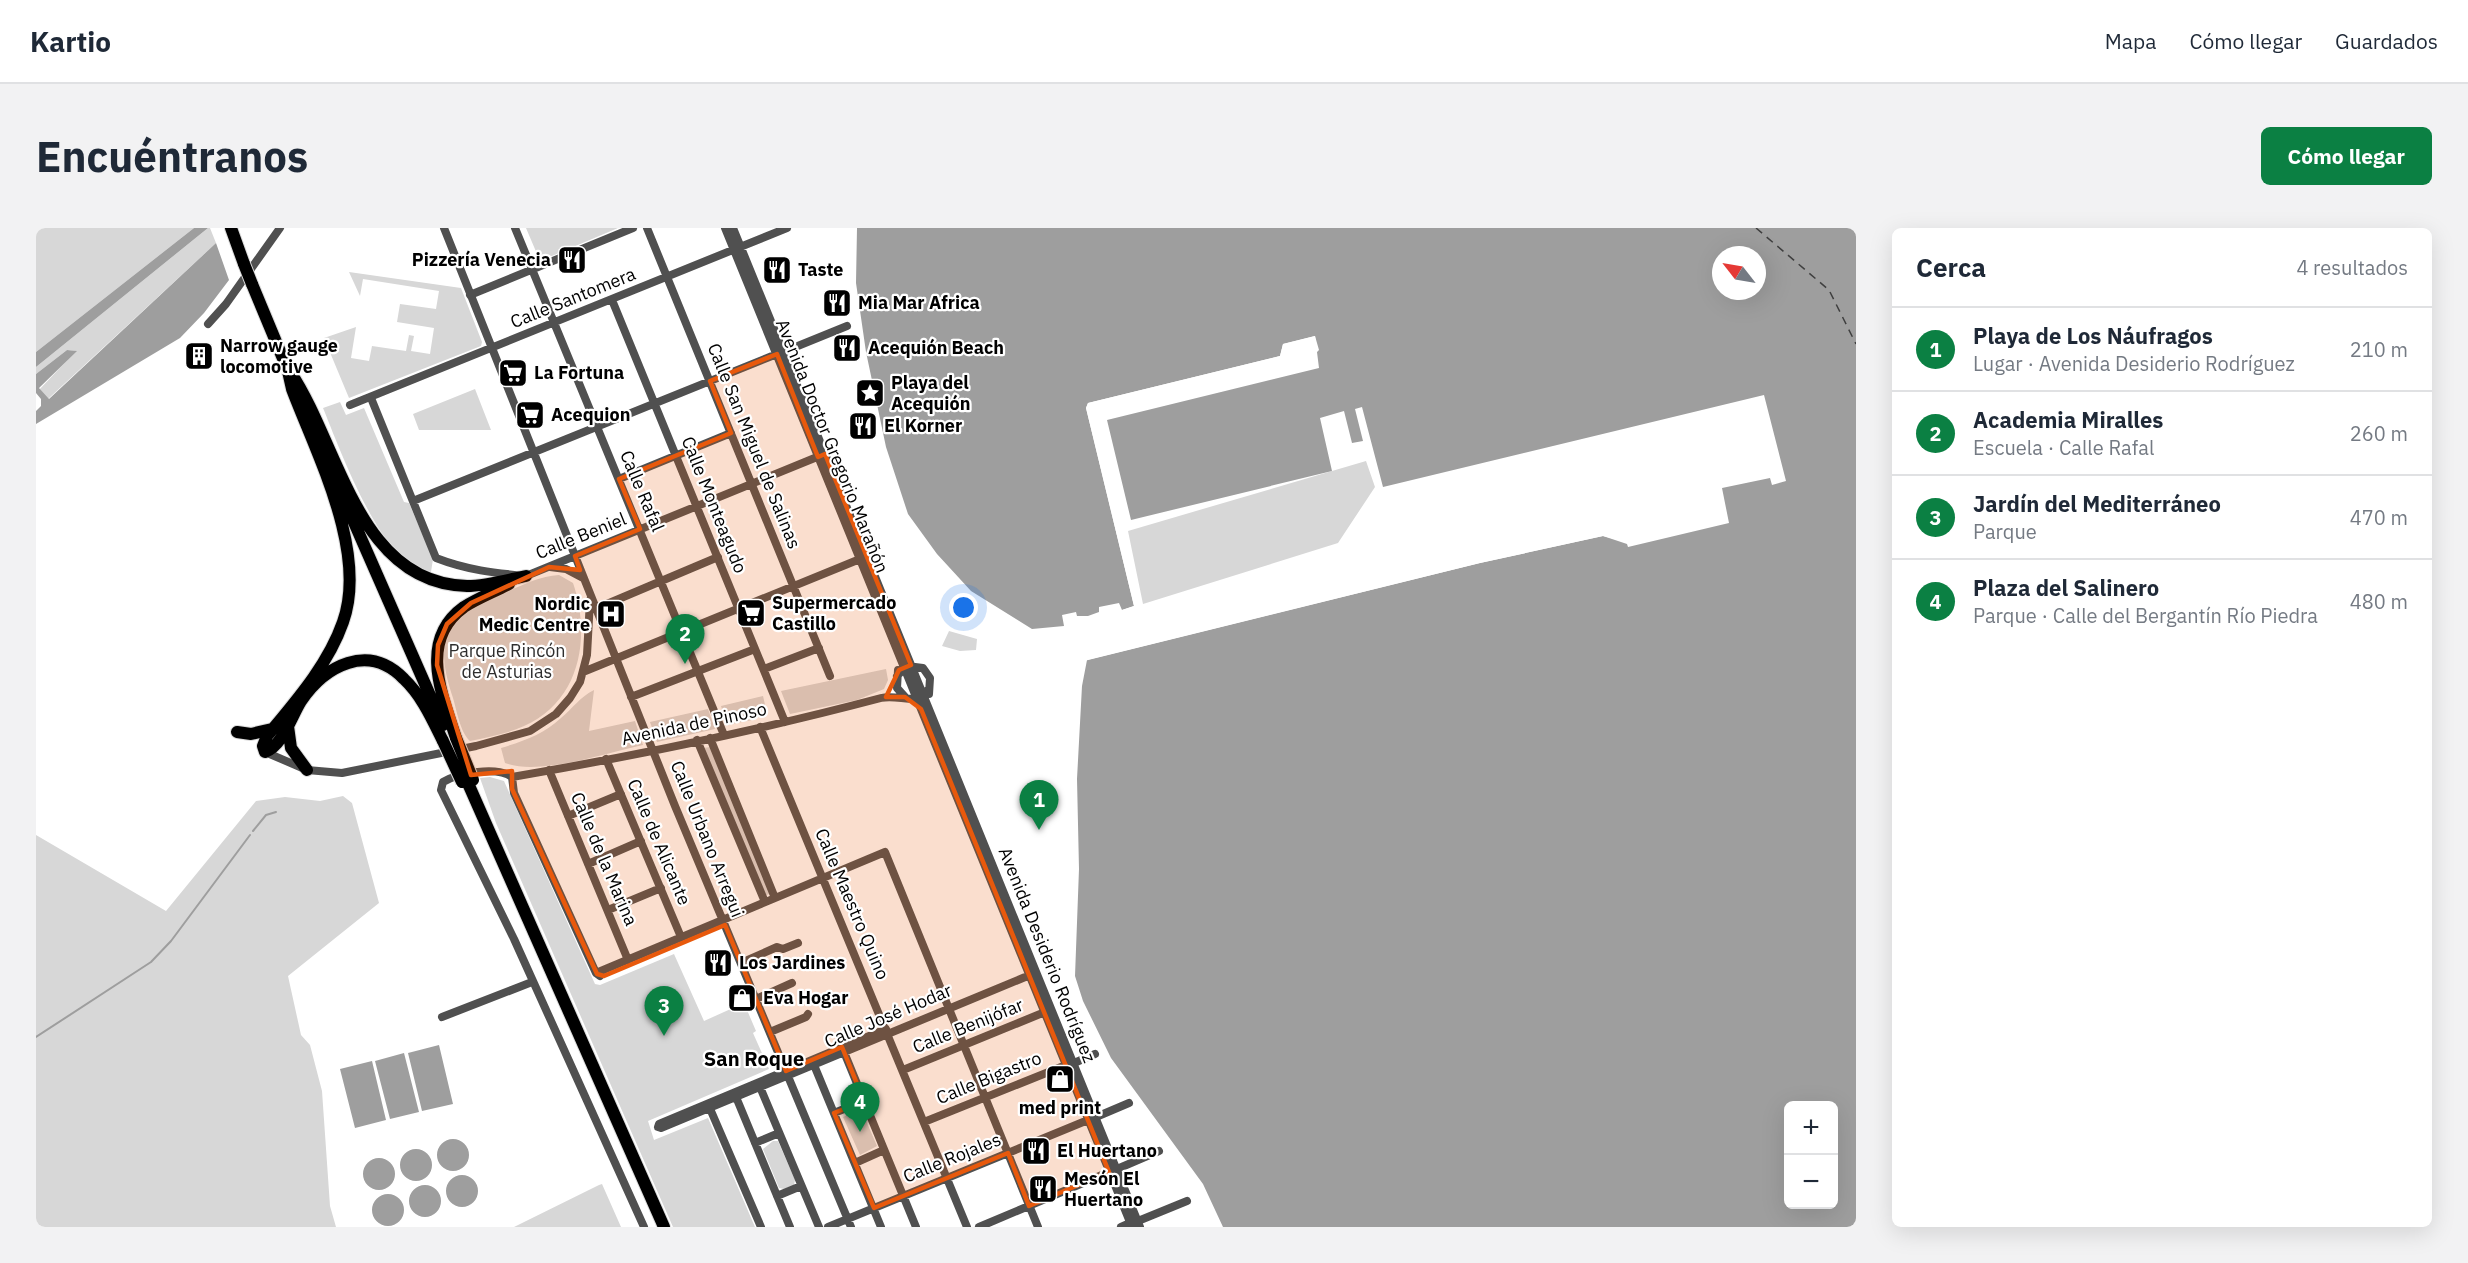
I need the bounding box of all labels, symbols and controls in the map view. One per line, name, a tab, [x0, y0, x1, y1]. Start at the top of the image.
text: Kartio	[30, 23, 111, 60]
text: Mapa	[2105, 27, 2156, 55]
text: Cómo llegar	[2189, 27, 2302, 55]
text: Guardados	[2335, 27, 2438, 55]
button: Cómo llegar	[2261, 127, 2432, 185]
text: Encuéntranos	[36, 129, 308, 184]
restaurant icon: Pizzería Venecia	[556, 244, 588, 276]
north arrow	[1712, 246, 1766, 300]
place label: Pizzería Venecia	[412, 248, 551, 271]
text: Cerca	[1916, 250, 1986, 284]
restaurant icon: Taste	[761, 254, 793, 286]
text: 4 resultados	[2296, 254, 2408, 281]
place label: Taste	[798, 258, 843, 281]
street label: Calle Santomera	[507, 262, 639, 333]
restaurant icon: Mia Mar Africa	[821, 287, 853, 319]
place label: Mia Mar Africa	[858, 291, 980, 314]
street label: Avenida Doctor Gregorio Marañón	[771, 315, 894, 576]
text: Playa de Los Náufragos	[1973, 321, 2213, 350]
restaurant icon: Acequión Beach	[831, 332, 863, 364]
place label: Narrow gauge locomotive	[220, 334, 338, 378]
place label: Acequión Beach	[868, 336, 1004, 359]
text: 1	[1930, 336, 1942, 363]
text: 210 m	[2350, 336, 2408, 363]
building icon: Narrow gauge locomotive	[183, 340, 215, 372]
street label: Calle San Miguel de Salinas	[703, 340, 806, 552]
text: Lugar · Avenida Desiderio Rodríguez	[1973, 350, 2295, 377]
supermarket icon: La Fortuna	[497, 357, 529, 389]
place label: La Fortuna	[534, 361, 624, 384]
place label: Playa del Acequión	[891, 371, 970, 415]
place icon: Playa del Acequión	[854, 377, 886, 409]
supermarket icon: Acequion	[514, 399, 546, 431]
place label: Acequion	[551, 403, 630, 426]
text: Academia Miralles	[1973, 405, 2163, 434]
restaurant icon: El Korner	[847, 410, 879, 442]
place label: El Korner	[884, 414, 962, 437]
text: 2	[1930, 420, 1942, 447]
text: 260 m	[2350, 420, 2408, 447]
street label: Calle Monteagudo	[677, 433, 752, 577]
text: Escuela · Calle Rafal	[1973, 434, 2154, 461]
street label: Calle Rafal	[615, 447, 670, 535]
text: Jardín del Mediterráneo	[1973, 489, 2221, 518]
text: 3	[1930, 504, 1942, 531]
text: 470 m	[2350, 504, 2408, 531]
street label: Calle Beniel	[532, 507, 630, 564]
text: Parque	[1973, 518, 2037, 545]
text: Plaza del Salinero	[1973, 573, 2159, 602]
text: 4	[1930, 588, 1942, 615]
text: 480 m	[2350, 588, 2408, 615]
place label: Supermercado Castillo	[772, 591, 896, 635]
place label: Nordic Medic Centre	[479, 592, 590, 636]
your location	[949, 593, 978, 622]
supermarket icon: Supermercado Castillo	[735, 597, 767, 629]
hospital icon: Nordic Medic Centre	[595, 598, 627, 630]
text: Parque · Calle del Bergantín Río Piedra	[1973, 602, 2318, 629]
pin: 2	[666, 614, 704, 664]
park label: Parque Rincón de Asturias	[448, 639, 566, 683]
street label: Avenida de Pinoso	[619, 697, 769, 750]
street label: Calle Urbano Arregui	[666, 757, 749, 920]
street label: Calle de Alicante	[622, 775, 696, 909]
pin: 1	[1020, 780, 1058, 830]
street label: Calle de la Marina	[566, 788, 643, 930]
street label: Calle Maestro Quino	[810, 825, 895, 983]
street label: Avenida Desiderio Rodríguez	[994, 844, 1101, 1066]
restaurant icon: Los Jardines	[702, 947, 734, 979]
place label: Los Jardines	[739, 951, 845, 974]
street label: Calle José Hodar	[821, 978, 955, 1053]
shop icon: Eva Hogar	[726, 982, 758, 1014]
pin: 3	[644, 986, 684, 1036]
place label: Eva Hogar	[763, 986, 849, 1009]
street label: Calle Benijófar	[909, 993, 1027, 1058]
district label: San Roque	[704, 1045, 804, 1072]
street label: Calle Bigastro	[933, 1046, 1045, 1109]
shop icon: med print	[1044, 1063, 1076, 1095]
pin: 4	[840, 1082, 880, 1132]
place label: med print	[1019, 1096, 1101, 1119]
map controls	[1784, 1101, 1838, 1209]
button: +	[1784, 1101, 1838, 1155]
street label: Calle Rojales	[899, 1127, 1004, 1188]
restaurant icon: El Huertano	[1020, 1135, 1052, 1167]
place label: El Huertano	[1057, 1139, 1157, 1162]
button: −	[1784, 1155, 1838, 1209]
place label: Mesón El Huertano	[1064, 1167, 1143, 1211]
restaurant icon: Mesón El Huertano	[1027, 1173, 1059, 1205]

